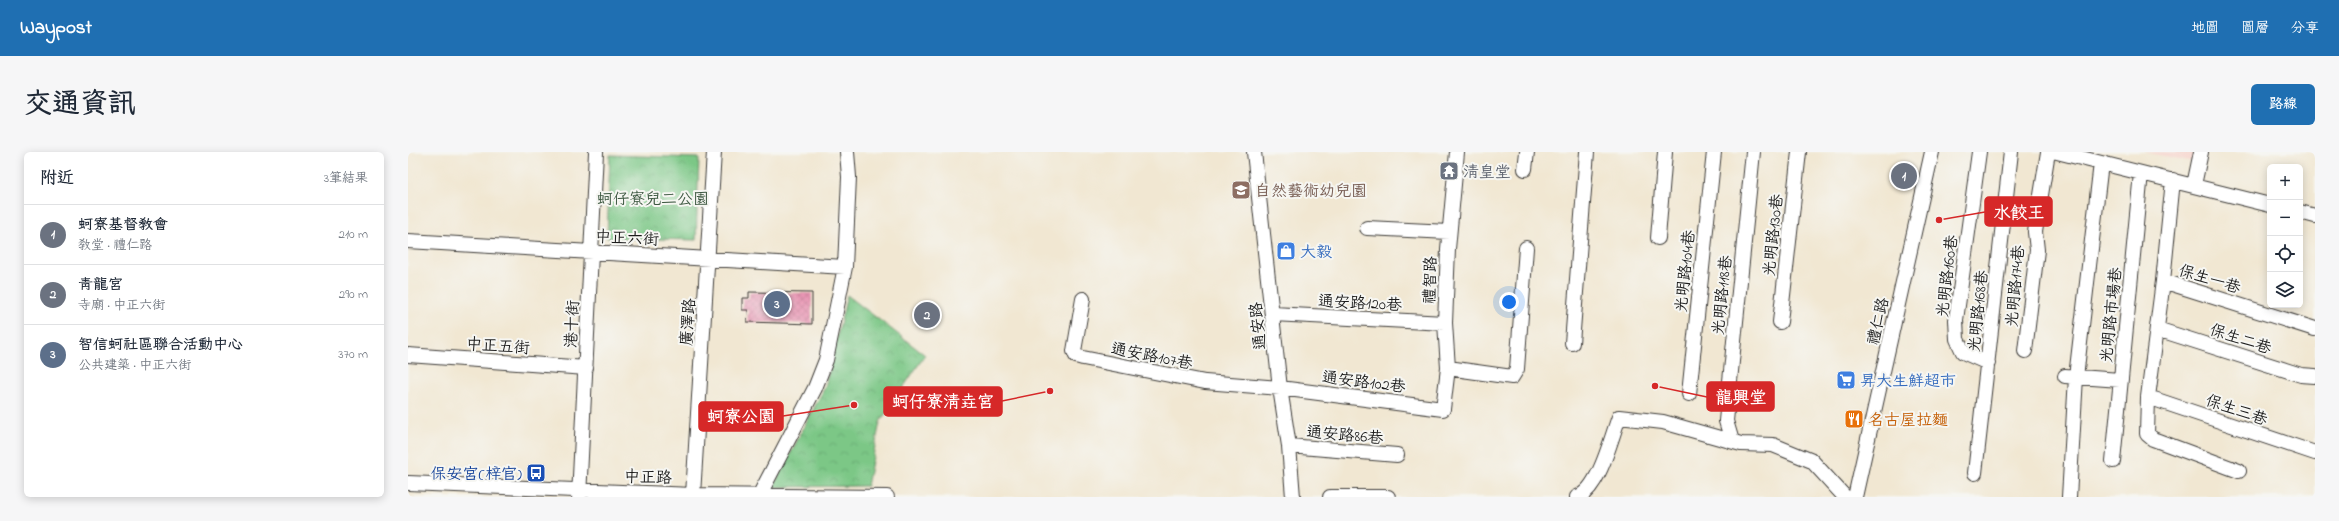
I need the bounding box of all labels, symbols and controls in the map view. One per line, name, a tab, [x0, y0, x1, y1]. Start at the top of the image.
text: Waypost	[20, 15, 92, 42]
text: 地圖	[2191, 18, 2219, 39]
text: 圖層	[2241, 18, 2269, 39]
text: 分享	[2291, 18, 2319, 39]
button: 路線	[2251, 84, 2315, 125]
text: 交通資訊	[24, 85, 136, 126]
temple icon: 清皇堂	[1438, 160, 1460, 182]
place label: 清皇堂	[1463, 161, 1511, 185]
pin: 1	[1891, 161, 1917, 191]
map controls	[2267, 164, 2303, 308]
button: +	[2267, 164, 2303, 200]
text: 附近	[40, 166, 74, 191]
text: 3筆結果	[324, 169, 368, 188]
school or university icon: 自然藝術幼兒園	[1230, 179, 1252, 201]
place label: 自然藝術幼兒園	[1255, 180, 1367, 204]
park label: 蚵仔寮兒二公園	[597, 188, 709, 212]
street label: 光明路130巷	[1758, 193, 1790, 278]
callout: 水餃王	[1985, 197, 2052, 226]
button: −	[2267, 200, 2303, 236]
text: 水餃王	[1994, 201, 2045, 226]
text: 蚵寮基督教會	[78, 214, 168, 236]
text: 1	[51, 225, 55, 244]
text: 210 m	[338, 225, 368, 244]
street label: 中正六街	[594, 225, 659, 253]
street label: 光明路104巷	[1670, 229, 1702, 314]
street label: 光明路160巷	[1931, 234, 1965, 319]
text: 教堂 · 禮仁路	[78, 236, 152, 255]
button: locate	[2267, 236, 2303, 272]
shop icon: 大毅	[1275, 240, 1297, 262]
place label: 大毅	[1300, 241, 1332, 265]
street label: 光明路174巷	[2000, 244, 2032, 328]
street label: 光明路118巷	[1707, 254, 1739, 336]
street label: 禮智路	[1418, 256, 1444, 304]
street label: 保生一巷	[2175, 259, 2244, 301]
street label: 光明路市場巷	[2095, 266, 2129, 364]
street label: 光明路168巷	[1963, 269, 1995, 353]
button: layers	[2267, 272, 2303, 308]
text: 青龍宮	[78, 274, 123, 296]
text: 2	[50, 285, 56, 304]
text: 290 m	[339, 285, 368, 304]
pin: 3	[764, 289, 790, 319]
street label: 通安路120巷	[1317, 290, 1402, 318]
your location	[1499, 292, 1519, 312]
street label: 禮仁路	[1862, 295, 1896, 348]
text: 寺廟 · 中正六街	[78, 296, 165, 315]
street label: 廣澤路	[675, 297, 703, 347]
street label: 港十街	[560, 300, 586, 349]
pin: 2	[914, 300, 940, 330]
street label: 通安路	[1245, 301, 1273, 351]
street label: 保生二巷	[2206, 319, 2275, 361]
street label: 中正五街	[465, 333, 531, 361]
text: 智信蚵社區聯合活動中心	[78, 334, 243, 356]
street label: 通安路107巷	[1109, 337, 1194, 377]
text: 3	[50, 345, 56, 364]
text: 370 m	[338, 345, 368, 364]
text: 公共建築 · 中正六街	[78, 356, 191, 375]
street label: 通安路102巷	[1321, 366, 1407, 400]
supermarket icon: 昇大生鮮超市	[1835, 369, 1857, 391]
place label: 昇大生鮮超市	[1860, 370, 1956, 394]
callout: 龍興堂	[1707, 382, 1774, 411]
text: 龍興堂	[1716, 386, 1767, 411]
callout: 蚵仔寮清垚宮	[884, 387, 1002, 416]
street label: 保生三巷	[2202, 389, 2271, 433]
text: 蚵仔寮清垚宮	[892, 390, 994, 415]
callout: 蚵寮公園	[699, 402, 783, 431]
text: 蚵寮公園	[707, 405, 775, 430]
restaurant icon: 名古屋拉麵	[1843, 408, 1865, 430]
place label: 名古屋拉麵	[1868, 409, 1948, 433]
street label: 通安路86巷	[1305, 421, 1384, 451]
bus stop icon: 保安宮(梓官)	[525, 462, 547, 484]
place label: 保安宮(梓官)	[431, 463, 522, 487]
street label: 中正路	[624, 465, 672, 491]

